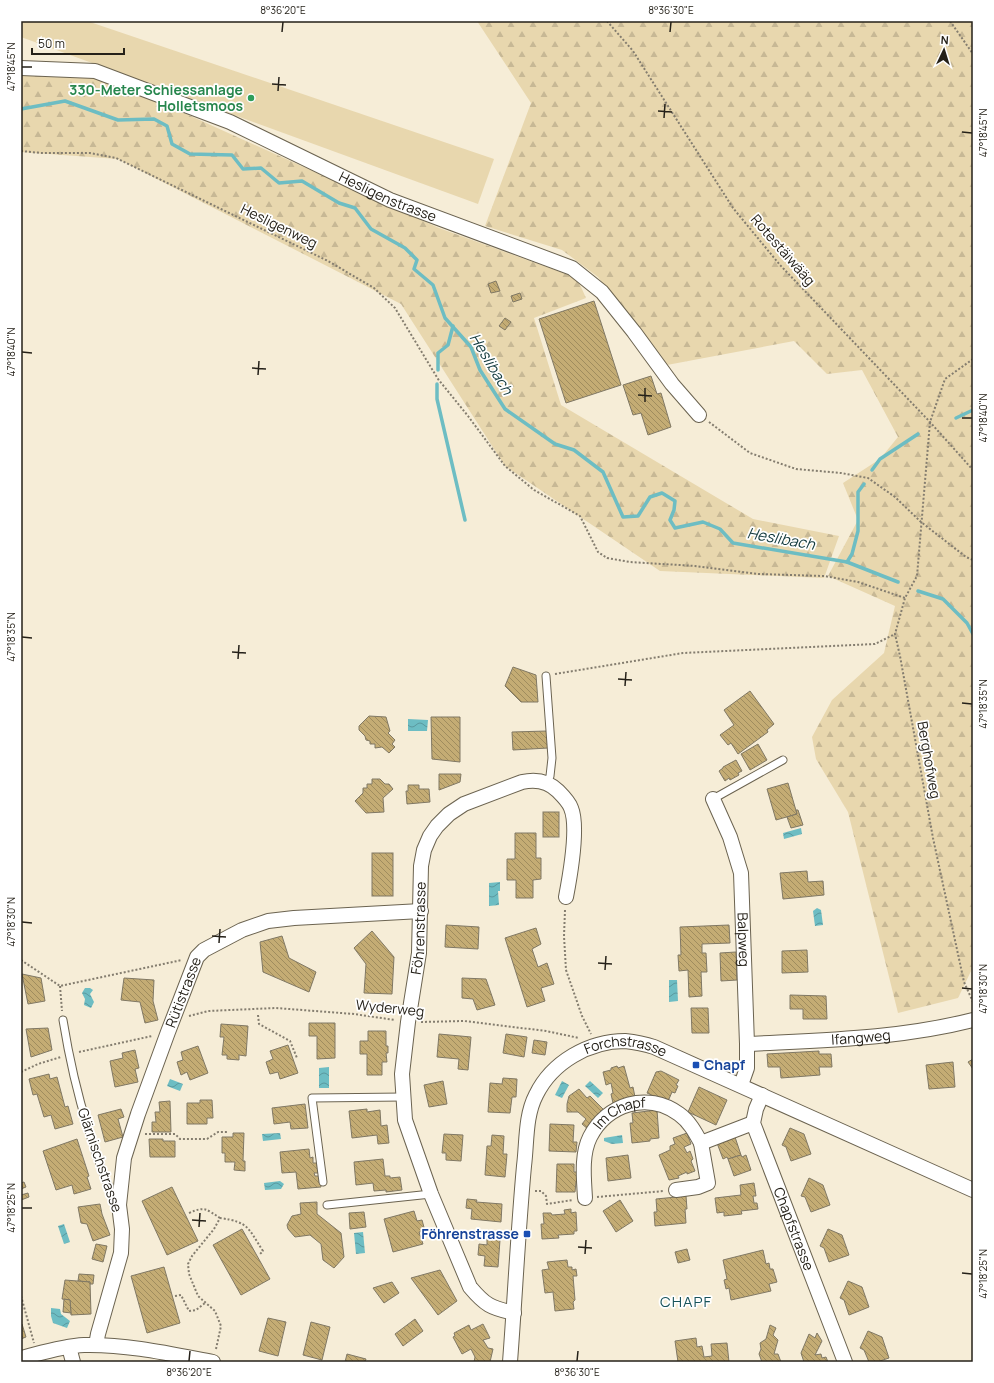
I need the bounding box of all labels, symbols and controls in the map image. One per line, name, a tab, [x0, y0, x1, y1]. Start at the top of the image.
text: 8°36'20"E	[260, 3, 306, 17]
text: 8°36'30"E	[648, 3, 694, 17]
scale bar	[32, 30, 124, 56]
north arrow	[924, 30, 964, 70]
text: N	[940, 32, 949, 47]
text: 50 m	[38, 35, 65, 52]
text: 47°18'45"N	[4, 43, 18, 91]
place label: 330-Meter Schiessanlage Holletsmoos	[69, 80, 243, 115]
marker: 330-Meter Schiessanlage Holletsmoos	[246, 93, 256, 103]
text: 47°18'45"N	[976, 109, 990, 157]
street label: Hesligenstrasse	[336, 167, 439, 226]
street label: Hesligenweg	[238, 199, 321, 252]
street label: Rotestäiwääg	[747, 210, 820, 289]
text: 47°18'40"N	[4, 327, 18, 376]
water label: Heslibach	[465, 329, 519, 399]
text: 47°18'40"N	[976, 393, 990, 442]
water label: Heslibach	[746, 522, 818, 555]
text: 47°18'35"N	[4, 612, 18, 662]
text: 47°18'35"N	[976, 679, 990, 729]
street label: Berghofweg	[913, 720, 946, 800]
street label: Föhrenstrasse	[406, 881, 430, 976]
text: 47°18'30"N	[4, 897, 18, 947]
street label: Balpweg	[733, 912, 754, 967]
street label: Rütistrasse	[161, 954, 205, 1030]
text: 47°18'30"N	[976, 964, 990, 1014]
street label: Wyderweg	[355, 994, 425, 1021]
street label: Ifangweg	[831, 1025, 891, 1049]
street label: Forchstrasse	[581, 1031, 670, 1061]
place label: Chapf	[704, 1055, 746, 1074]
marker: Chapf	[691, 1060, 701, 1070]
street label: Im Chapf	[588, 1092, 646, 1133]
street label: Glärnischstrasse	[74, 1105, 127, 1215]
text: 47°18'25"N	[4, 1183, 18, 1233]
street label: Chapfstrasse	[770, 1184, 819, 1273]
place label: Föhrenstrasse	[421, 1224, 519, 1243]
marker: Föhrenstrasse	[522, 1229, 532, 1239]
text: 47°18'25"N	[976, 1249, 990, 1299]
district label: CHAPF	[660, 1291, 712, 1312]
text: 8°36'20"E	[166, 1365, 212, 1379]
text: 8°36'30"E	[554, 1365, 600, 1379]

